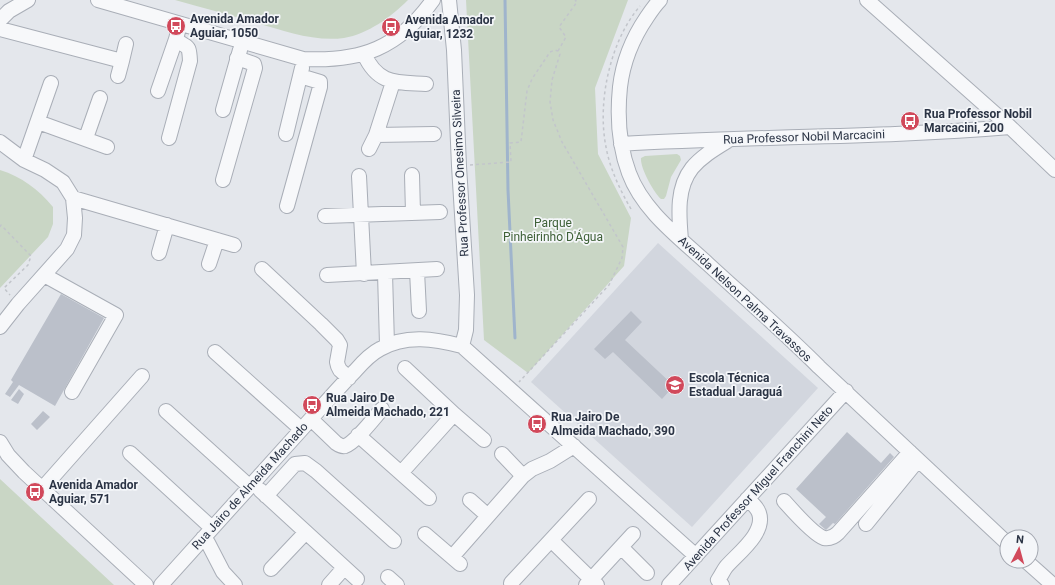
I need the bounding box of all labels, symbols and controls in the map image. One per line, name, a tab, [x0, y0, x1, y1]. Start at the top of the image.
place label: Avenida Amador Aguiar, 1050	[190, 12, 280, 40]
place label: Avenida Amador Aguiar, 1232	[405, 13, 495, 41]
bus stop icon: Avenida Amador Aguiar, 1050	[165, 15, 187, 37]
bus stop icon: Avenida Amador Aguiar, 1232	[380, 16, 402, 38]
street label: Rua Professor Onesimo Silveira	[449, 89, 471, 257]
place label: Rua Professor Nobil Marcacini, 200	[924, 107, 1032, 135]
bus stop icon: Rua Professor Nobil Marcacini, 200	[899, 110, 921, 132]
street label: Rua Professor Nobil Marcacini	[723, 127, 885, 147]
park label: Parque Pinheirinho D'Água	[503, 216, 603, 244]
street label: Avenida Nelson Palma Travassos	[675, 233, 815, 365]
place label: Escola Técnica Estadual Jaraguá	[689, 371, 783, 399]
school or university icon: Escola Técnica Estadual Jaraguá	[664, 374, 686, 396]
place label: Rua Jairo De Almeida Machado, 221	[326, 391, 450, 419]
bus stop icon: Rua Jairo De Almeida Machado, 221	[301, 394, 323, 416]
street label: Avenida Professor Miguel Franchini Neto	[680, 403, 836, 573]
place label: Rua Jairo De Almeida Machado, 390	[551, 410, 675, 438]
bus stop icon: Rua Jairo De Almeida Machado, 390	[526, 413, 548, 435]
street label: Rua Jairo de Almeida Machado	[189, 419, 311, 552]
place label: Avenida Amador Aguiar, 571	[49, 478, 139, 506]
bus stop icon: Avenida Amador Aguiar, 571	[24, 481, 46, 503]
north arrow	[999, 529, 1039, 569]
text: N	[1015, 533, 1025, 546]

